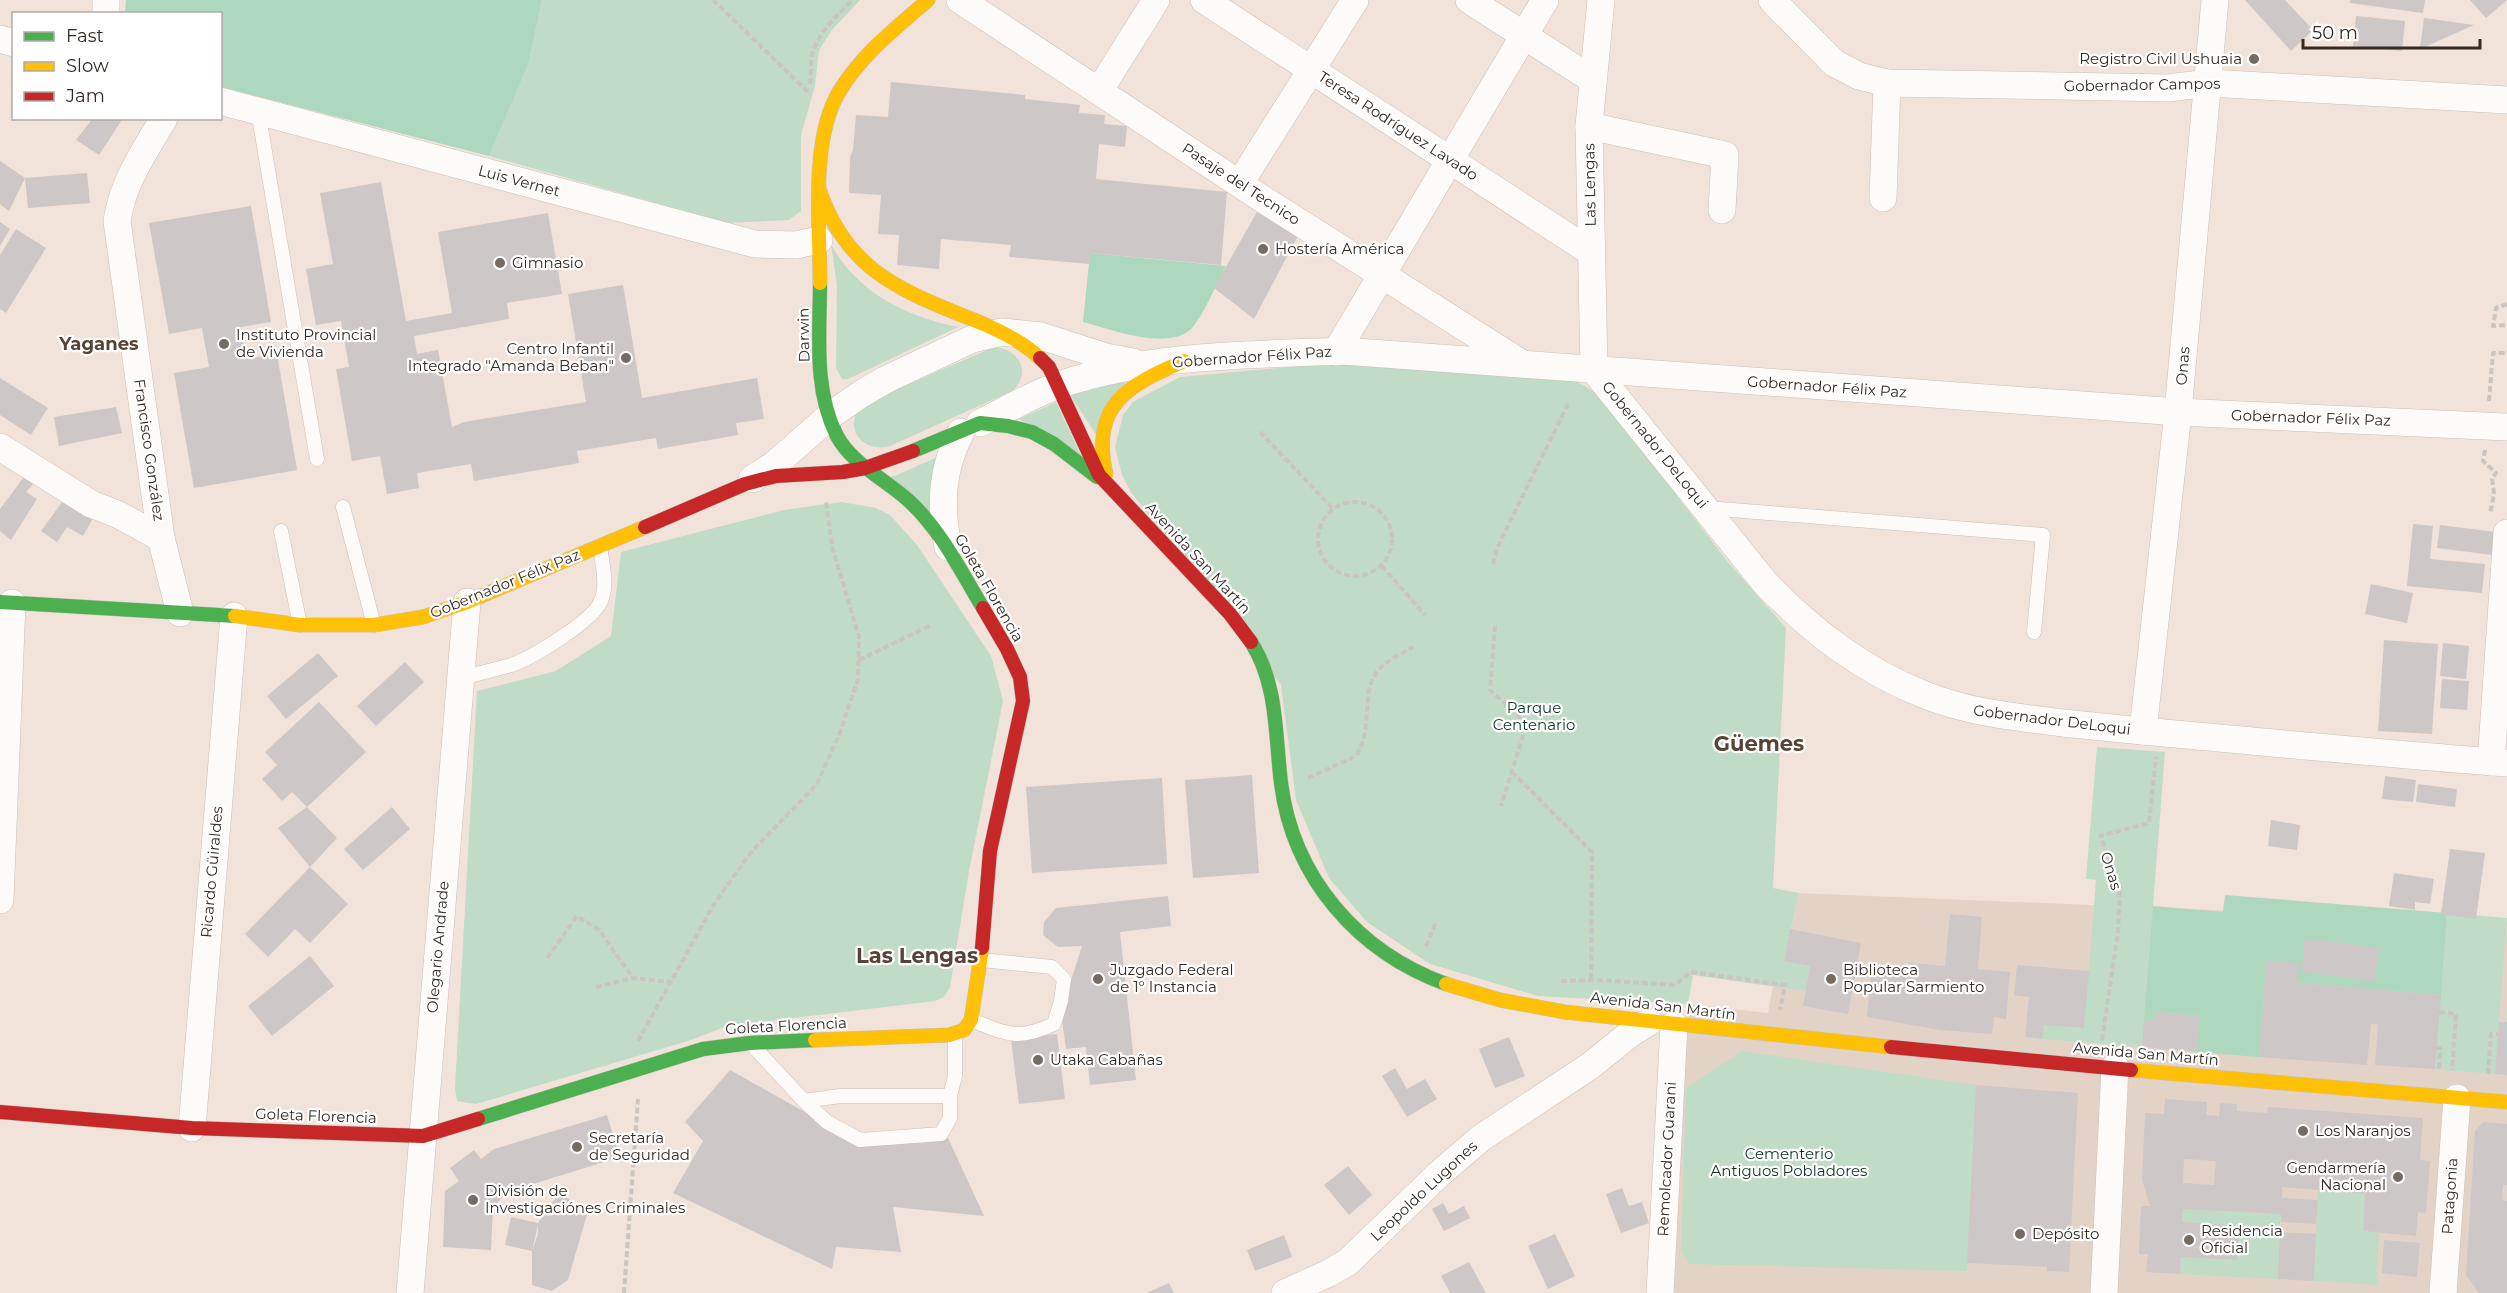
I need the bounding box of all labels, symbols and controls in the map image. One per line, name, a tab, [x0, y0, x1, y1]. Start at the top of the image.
legend	[12, 12, 222, 120]
scale bar	[2303, 12, 2480, 50]
text: 50 m	[2312, 22, 2358, 44]
text: Fast	[66, 25, 104, 47]
place label: Registro Civil Ushuaia	[2079, 49, 2242, 68]
marker: Registro Civil Ushuaia	[2247, 52, 2261, 66]
text: Slow	[66, 55, 109, 77]
street label: Teresa Rodríguez Lavado	[1315, 67, 1482, 184]
street label: Gobernador Campos	[2063, 74, 2221, 95]
text: Jam	[65, 85, 105, 107]
street label: Pasaje del Tecnico	[1179, 138, 1304, 229]
street label: Las Lengas	[1579, 143, 1600, 227]
street label: Luis Vernet	[476, 160, 562, 201]
place label: Hostería América	[1275, 239, 1404, 258]
marker: Hostería América	[1256, 242, 1270, 256]
place label: Gimnasio	[512, 253, 583, 272]
marker: Gimnasio	[493, 256, 507, 270]
street label: Darwin	[794, 307, 813, 363]
place label: Instituto Provincial de Vivienda	[236, 325, 376, 361]
district label: Yaganes	[58, 333, 139, 355]
marker: Instituto Provincial de Vivienda	[217, 337, 231, 351]
place label: Centro Infantil Integrado "Amanda Beban"	[408, 339, 614, 375]
street label: Gobernador Félix Paz	[1171, 341, 1333, 372]
street label: Onas	[2171, 346, 2194, 386]
marker: Centro Infantil Integrado "Amanda Beban"	[619, 351, 633, 365]
street label: Gobernador Félix Paz	[1747, 371, 1908, 402]
street label: Gobernador DeLoqui	[1598, 377, 1713, 512]
street label: Francisco González	[130, 378, 169, 523]
street label: Gobernador Félix Paz	[2231, 405, 2392, 430]
street label: Avenida San Martín	[1142, 498, 1255, 618]
street label: Goleta Florencia	[951, 530, 1028, 645]
street label: Gobernador Félix Paz	[427, 545, 583, 622]
park label: Parque Centenario	[1493, 698, 1575, 734]
street label: Gobernador DeLoqui	[1972, 700, 2132, 739]
district label: Güemes	[1714, 731, 1804, 756]
street label: Ricardo Güiraldes	[196, 805, 227, 939]
street label: Onas	[2097, 849, 2126, 892]
street label: Olegario Andrade	[422, 880, 453, 1014]
district label: Las Lengas	[856, 943, 978, 968]
place label: Juzgado Federal de 1° Instancia	[1109, 960, 1234, 996]
place label: Biblioteca Popular Sarmiento	[1843, 960, 1984, 996]
marker: Juzgado Federal de 1° Instancia	[1091, 972, 1105, 986]
marker: Biblioteca Popular Sarmiento	[1824, 972, 1838, 986]
street label: Avenida San Martín	[1589, 987, 1737, 1024]
street label: Goleta Florencia	[725, 1013, 847, 1038]
street label: Avenida San Martín	[2072, 1038, 2220, 1069]
place label: Utaka Cabañas	[1050, 1050, 1163, 1069]
marker: Utaka Cabañas	[1031, 1053, 1045, 1067]
street label: Remolcador Guarani	[1653, 1081, 1680, 1237]
street label: Goleta Florencia	[255, 1104, 377, 1127]
place label: Los Naranjos	[2315, 1121, 2411, 1140]
marker: Los Naranjos	[2296, 1124, 2310, 1138]
place label: Secretaría de Seguridad	[589, 1128, 690, 1164]
street label: Leopoldo Lugones	[1366, 1136, 1481, 1245]
marker: Secretaría de Seguridad	[570, 1140, 584, 1154]
park label: Cementerio Antiguos Pobladores	[1711, 1144, 1867, 1180]
street label: Patagonia	[2437, 1157, 2462, 1235]
place label: Gendarmería Nacional	[2287, 1158, 2386, 1194]
marker: Gendarmería Nacional	[2391, 1170, 2405, 1184]
place label: División de Investigaciónes Criminales	[485, 1181, 685, 1217]
marker: División de Investigaciónes Criminales	[466, 1193, 480, 1207]
place label: Residencia Oficial	[2201, 1221, 2283, 1257]
place label: Depósito	[2032, 1224, 2099, 1243]
marker: Depósito	[2013, 1227, 2027, 1241]
marker: Residencia Oficial	[2182, 1233, 2196, 1247]

